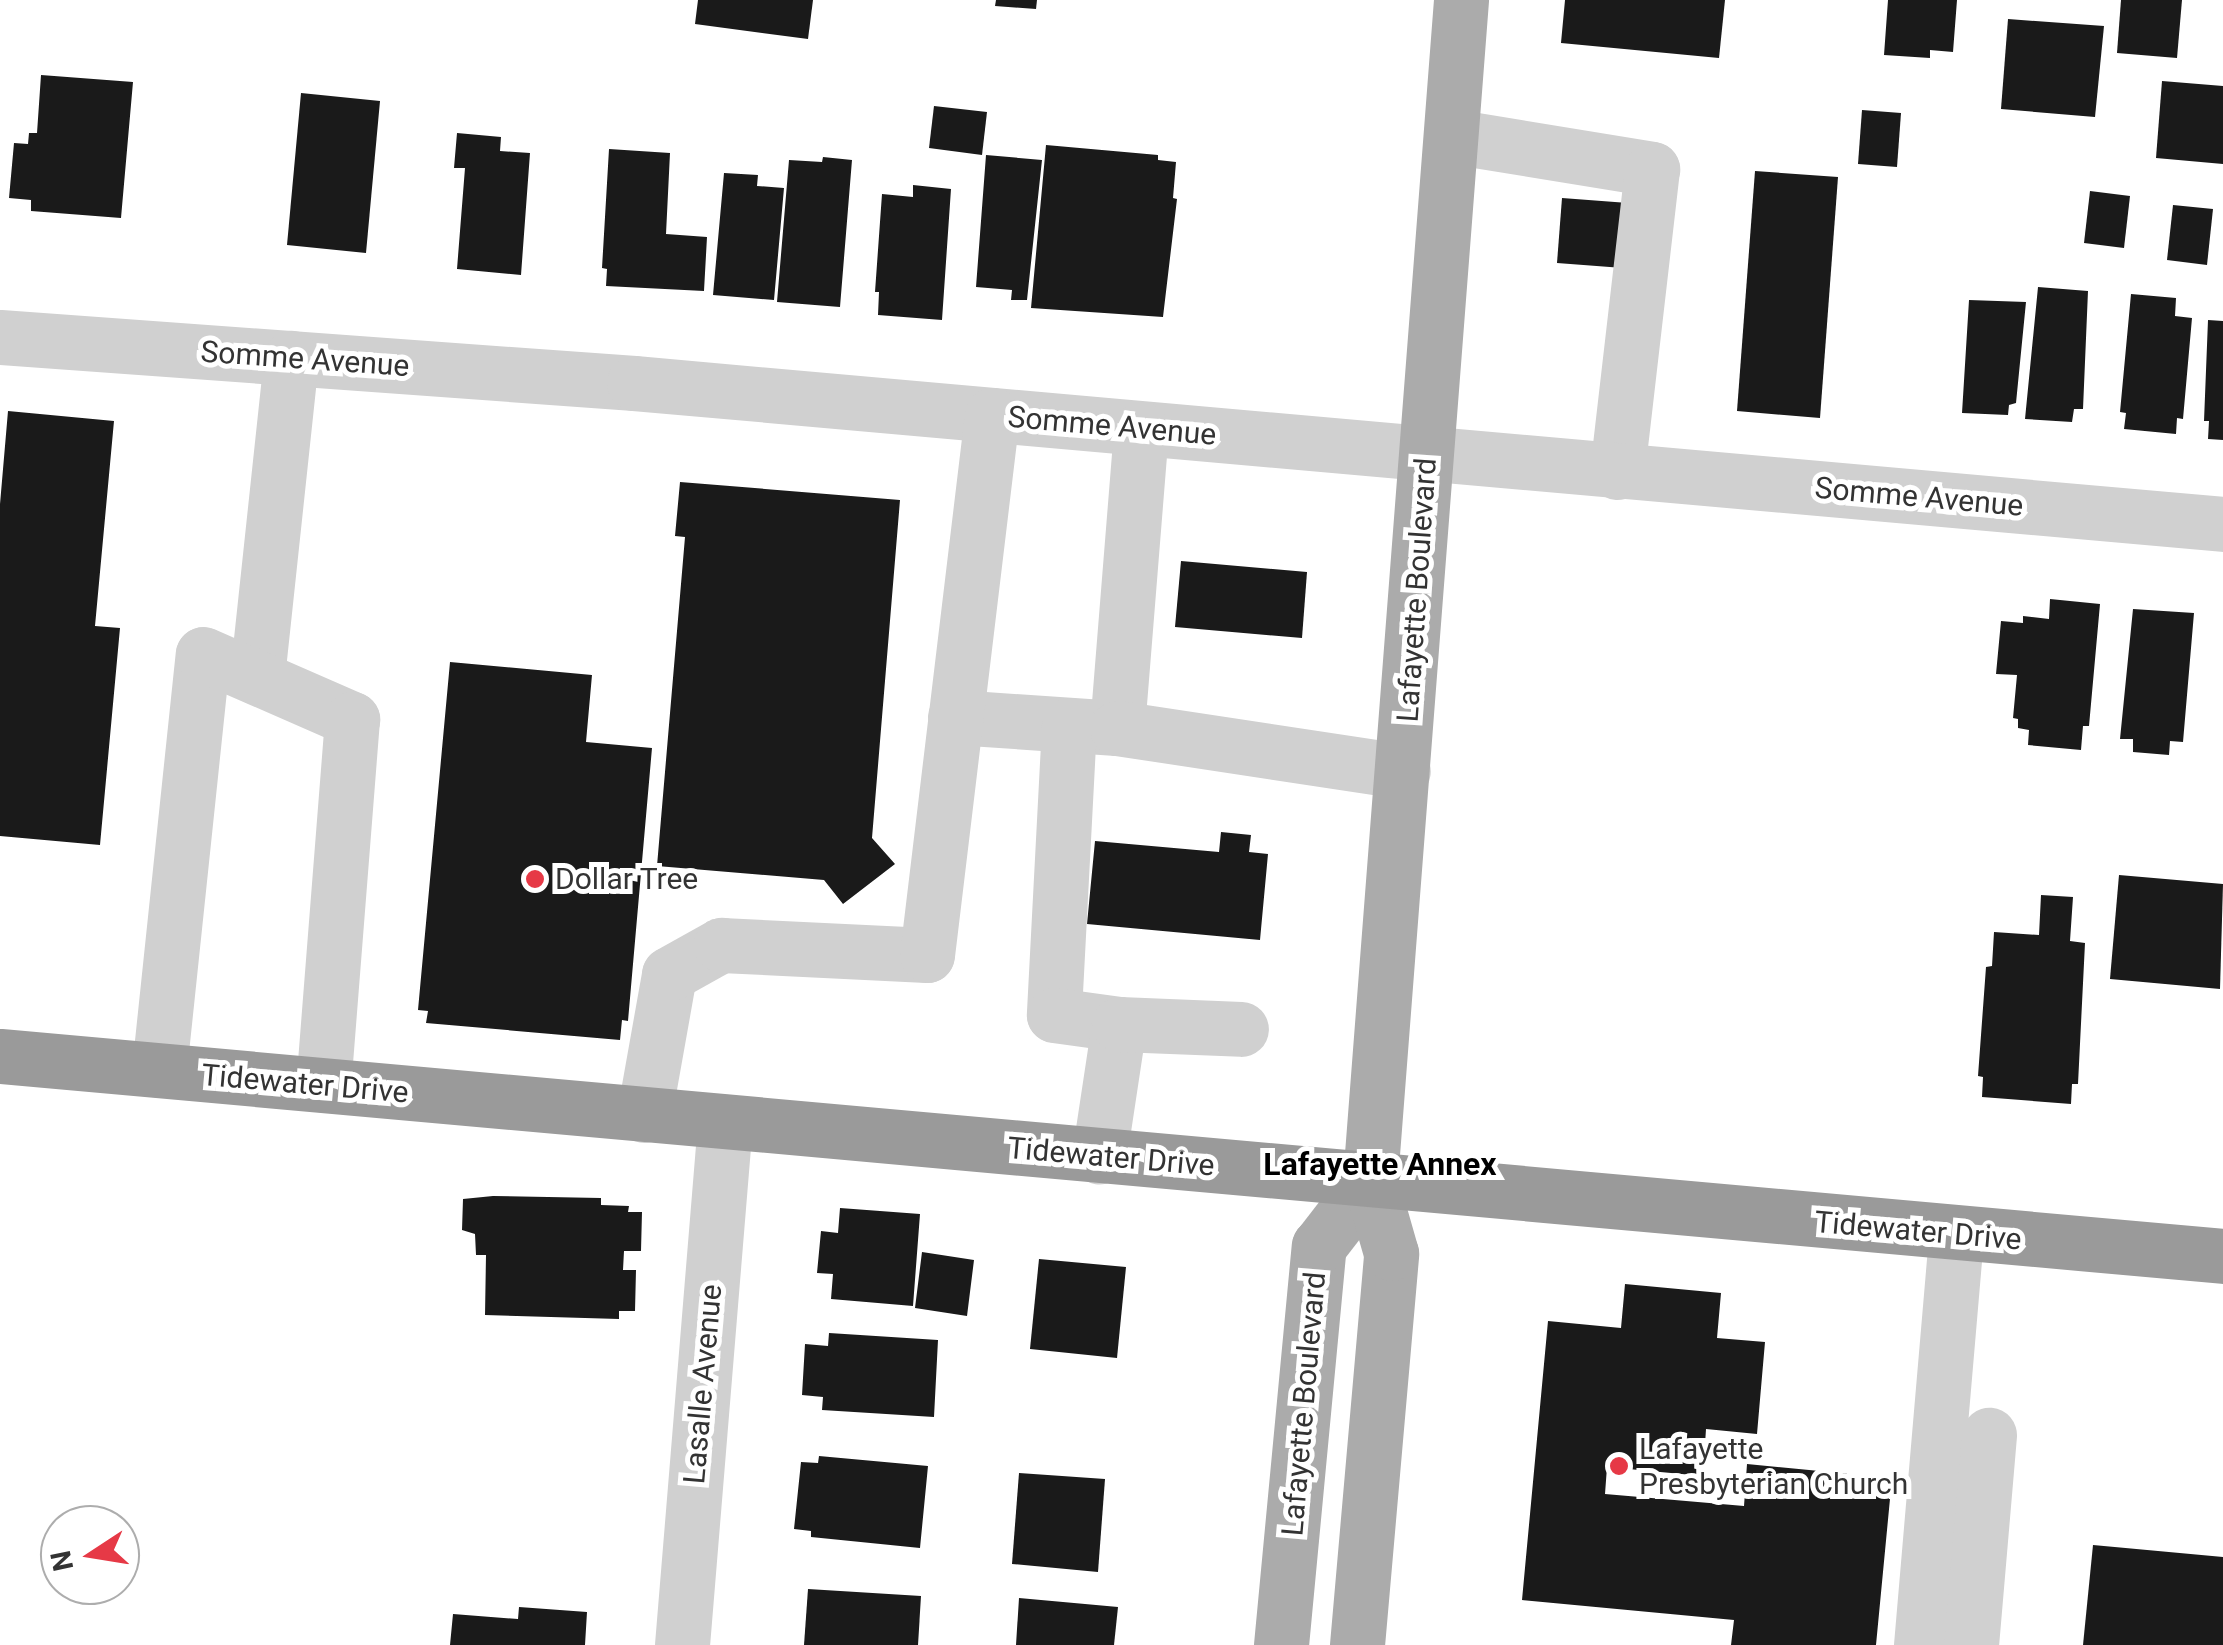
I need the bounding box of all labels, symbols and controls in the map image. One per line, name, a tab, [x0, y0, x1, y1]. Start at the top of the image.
street label: Somme Avenue	[200, 334, 410, 384]
street label: Somme Avenue	[1006, 399, 1218, 453]
street label: Lafayette Boulevard	[1390, 457, 1444, 723]
street label: Somme Avenue	[1813, 470, 2025, 524]
place label: Dollar Tree	[555, 861, 699, 897]
marker: Dollar Tree	[524, 868, 546, 890]
street label: Tidewater Drive	[200, 1057, 410, 1111]
street label: Tidewater Drive	[1006, 1130, 1216, 1184]
district label: Lafayette Annex	[1263, 1145, 1497, 1183]
street label: Tidewater Drive	[1813, 1204, 2023, 1258]
street label: Lafayette Boulevard	[1275, 1271, 1333, 1537]
street label: Lasalle Avenue	[676, 1283, 730, 1485]
place label: Lafayette Presbyterian Church	[1639, 1431, 1908, 1502]
marker: Lafayette Presbyterian Church	[1608, 1455, 1630, 1477]
north arrow	[40, 1505, 140, 1605]
text: N	[44, 1548, 80, 1574]

